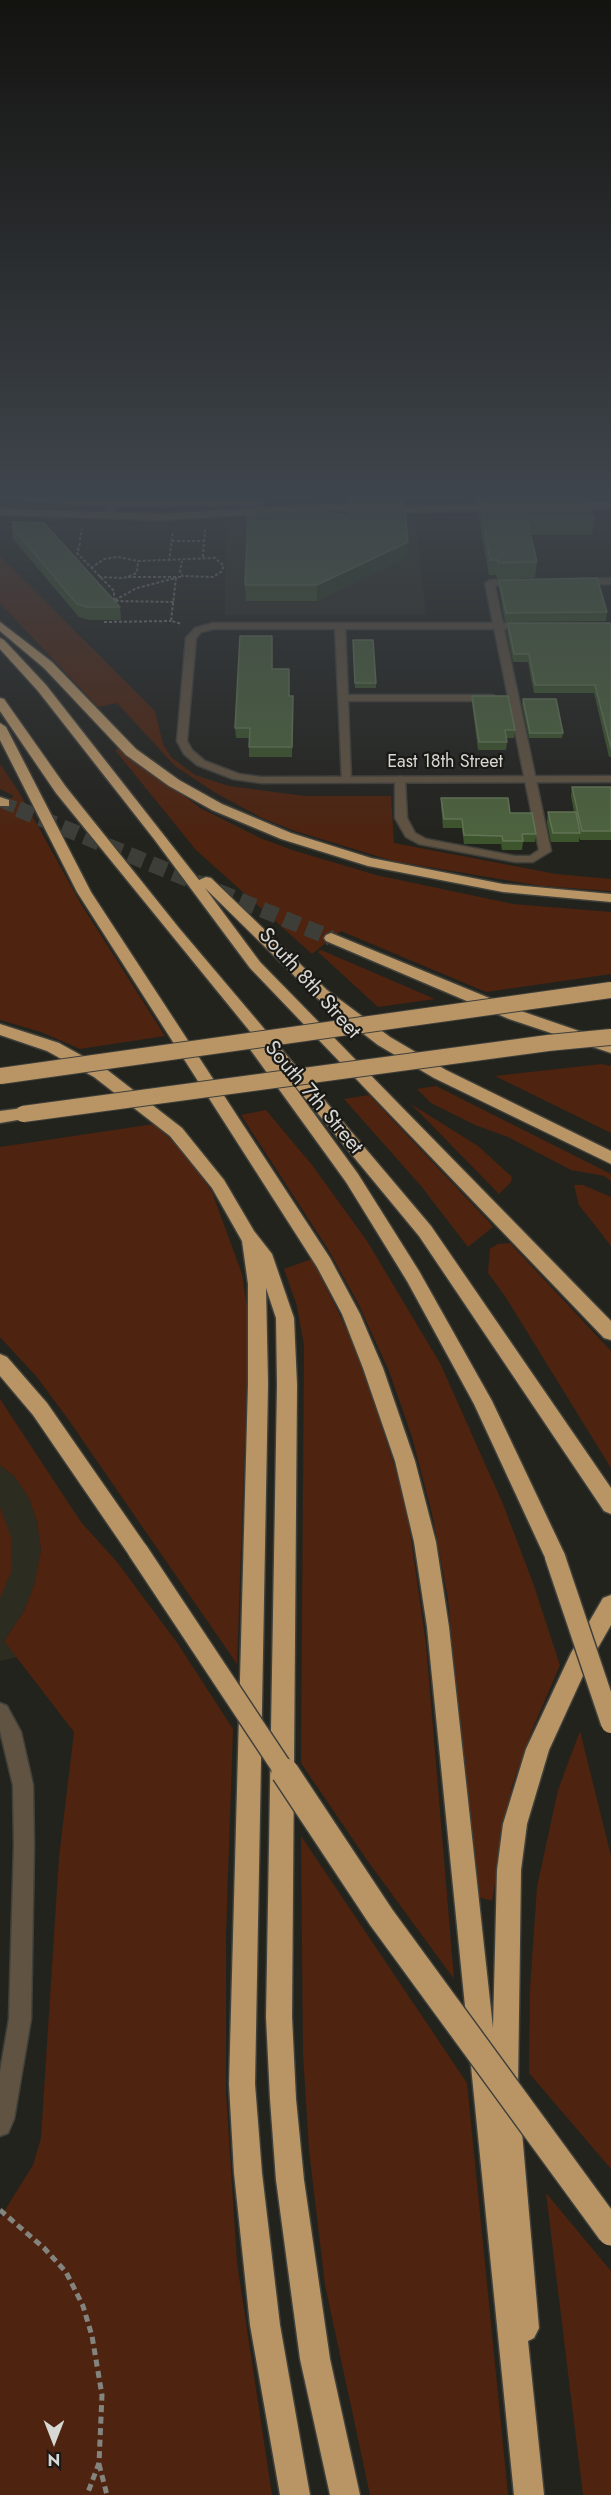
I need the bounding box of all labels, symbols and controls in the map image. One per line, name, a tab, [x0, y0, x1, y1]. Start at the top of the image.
street label: East 18th Street	[387, 752, 503, 774]
street label: South 8th Street	[253, 923, 365, 1045]
street label: South 7th Street	[258, 1036, 368, 1160]
north arrow	[24, 2411, 84, 2471]
text: N	[48, 2448, 60, 2471]

